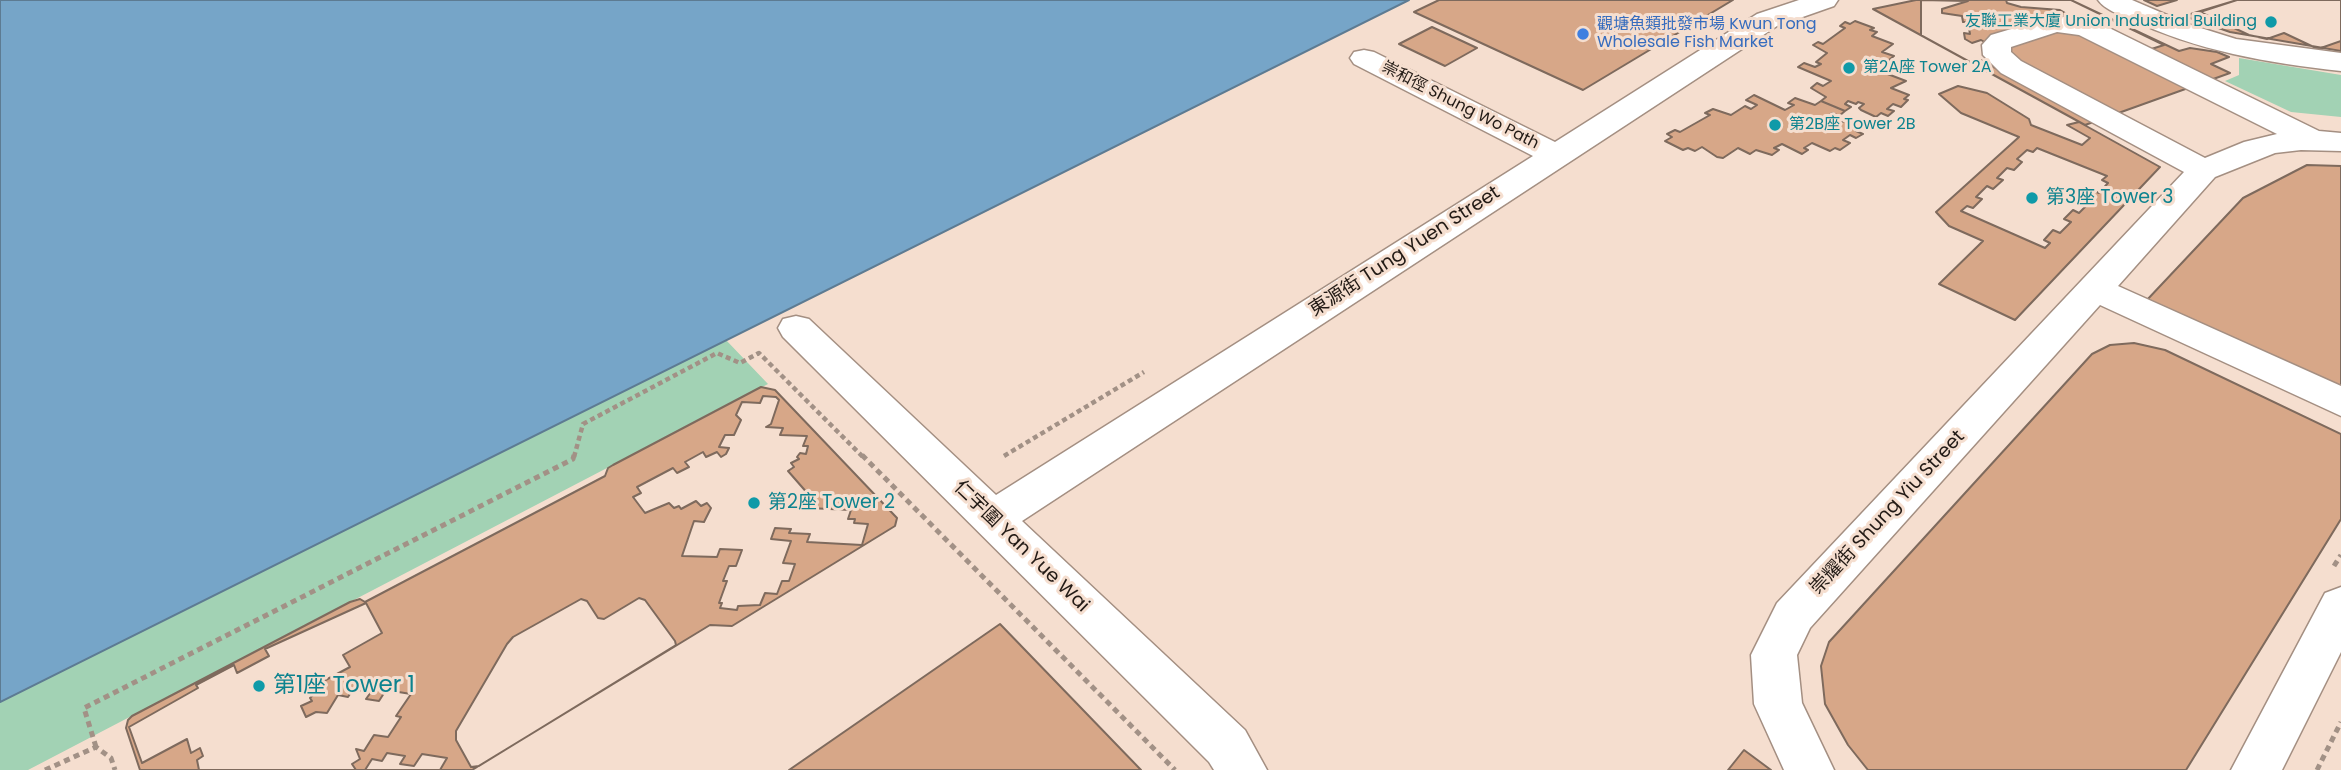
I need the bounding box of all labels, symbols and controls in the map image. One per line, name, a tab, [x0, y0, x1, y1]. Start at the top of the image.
place label: 友聯工業大廈 Union Industrial Building	[1965, 12, 2257, 32]
marker: 友聯工業大廈 Union Industrial Building	[2263, 14, 2279, 30]
place label: 觀塘魚類批發市場 Kwun Tong Wholesale Fish Market	[1597, 15, 1817, 53]
marker: 觀塘魚類批發市場 Kwun Tong Wholesale Fish Market	[1575, 26, 1591, 42]
street label: 崇和徑 Shung Wo Path	[1378, 58, 1542, 154]
place label: 第2A座 Tower 2A	[1863, 58, 1991, 78]
marker: 第2A座 Tower 2A	[1841, 60, 1857, 76]
place label: 第2B座 Tower 2B	[1789, 115, 1915, 135]
marker: 第2B座 Tower 2B	[1767, 117, 1783, 133]
street label: 東源街 Tung Yuen Street	[1305, 182, 1505, 322]
place label: 第3座 Tower 3	[2046, 187, 2173, 209]
marker: 第3座 Tower 3	[2024, 190, 2040, 206]
street label: 崇耀街 Shung Yiu Street	[1806, 426, 1970, 600]
street label: 仁宇圍 Yan Yue Wai	[949, 476, 1093, 618]
place label: 第2座 Tower 2	[768, 492, 895, 514]
marker: 第2座 Tower 2	[746, 495, 762, 511]
place label: 第1座 Tower 1	[273, 672, 415, 700]
marker: 第1座 Tower 1	[251, 678, 267, 694]

